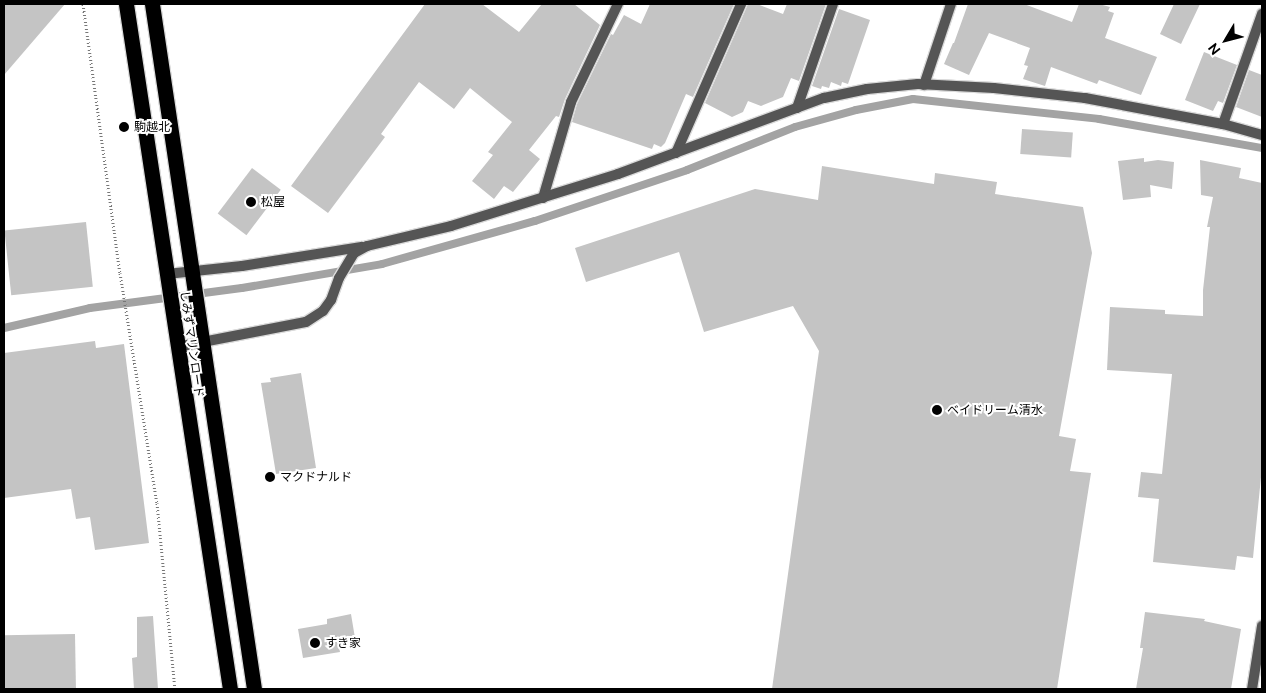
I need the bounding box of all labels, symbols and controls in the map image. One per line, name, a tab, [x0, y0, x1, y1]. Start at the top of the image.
north arrow	[1201, 15, 1251, 65]
text: N	[1204, 40, 1224, 58]
place label: 駒越北	[134, 120, 170, 134]
marker: 駒越北	[118, 121, 130, 133]
place label: 松屋	[261, 195, 285, 209]
marker: 松屋	[245, 196, 257, 208]
street label: しみずマリンロード	[177, 290, 207, 398]
place label: ベイドリーム清水	[947, 403, 1043, 417]
marker: ベイドリーム清水	[931, 404, 943, 416]
place label: マクドナルド	[280, 470, 352, 484]
marker: マクドナルド	[264, 471, 276, 483]
place label: すき家	[325, 636, 361, 650]
marker: すき家	[309, 637, 321, 649]

